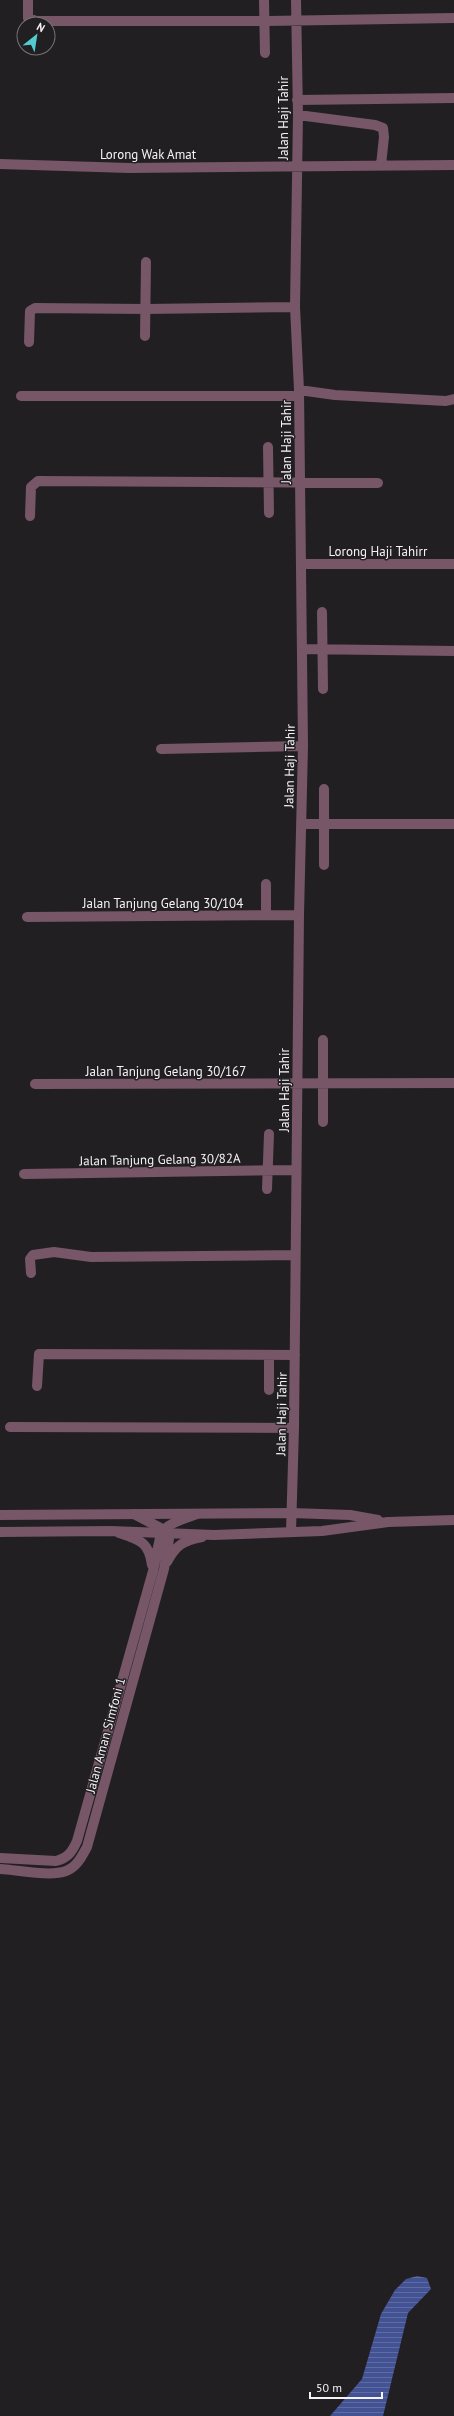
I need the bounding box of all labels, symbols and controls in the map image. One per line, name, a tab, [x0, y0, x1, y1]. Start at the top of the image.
north arrow	[16, 16, 56, 56]
text: N	[34, 19, 48, 35]
street label: Jalan Haji Tahir	[275, 76, 292, 161]
street label: Lorong Wak Amat	[100, 146, 197, 163]
street label: Jalan Haji Tahir	[278, 400, 295, 485]
street label: Lorong Haji Tahirr	[329, 543, 428, 560]
street label: Jalan Haji Tahir	[280, 723, 299, 809]
street label: Jalan Tanjung Gelang 30/104	[82, 895, 243, 912]
street label: Jalan Haji Tahir	[276, 1048, 293, 1133]
street label: Jalan Tanjung Gelang 30/167	[85, 1063, 246, 1080]
street label: Jalan Tanjung Gelang 30/82A	[78, 1150, 241, 1169]
street label: Jalan Haji Tahir	[272, 1371, 291, 1457]
street label: Jalan Aman Simfoni 1	[82, 1676, 129, 1796]
scale bar	[310, 2374, 382, 2400]
text: 50 m	[316, 2380, 342, 2395]

